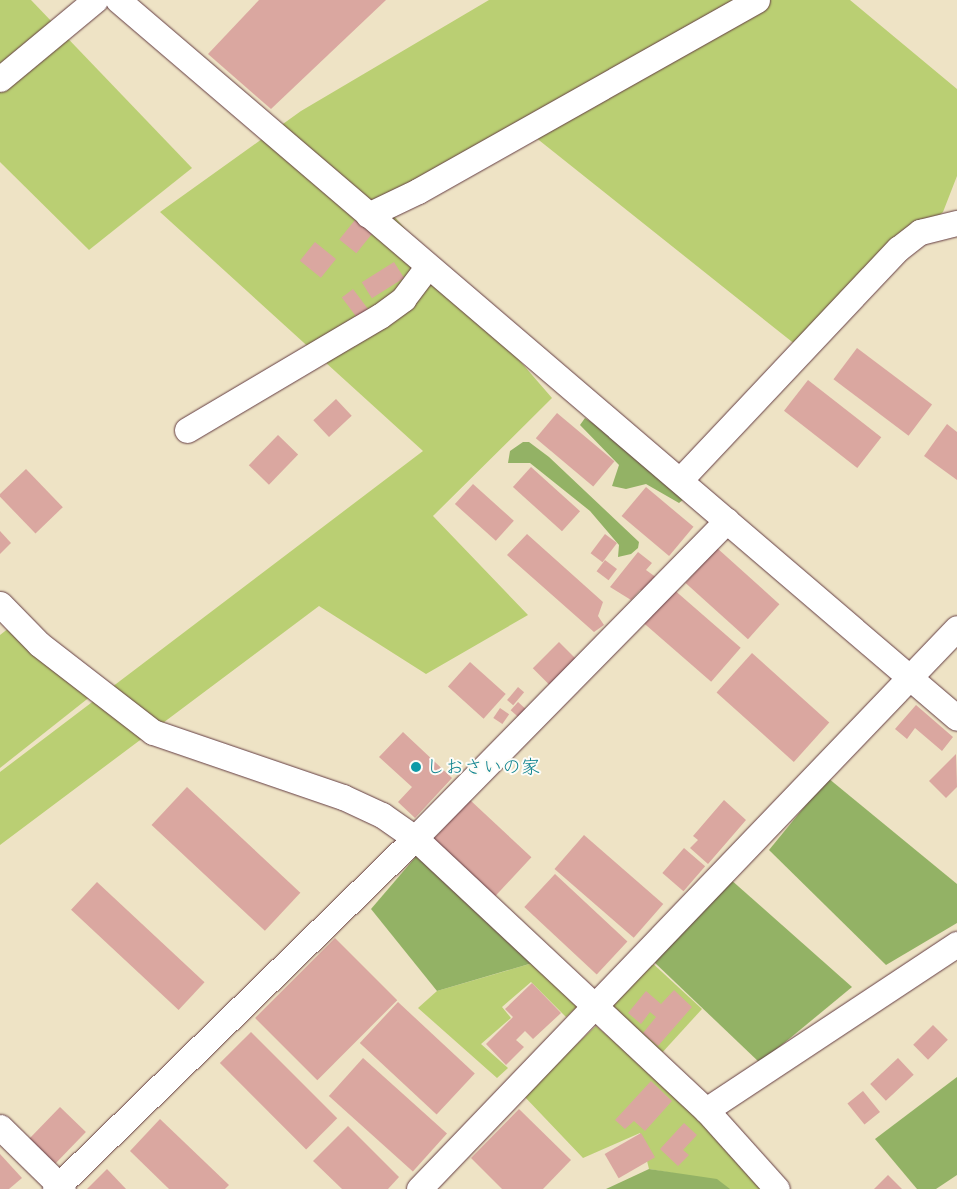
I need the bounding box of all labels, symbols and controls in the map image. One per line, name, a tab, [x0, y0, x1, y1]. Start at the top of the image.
place label: しおさいの家	[426, 756, 540, 778]
marker: しおさいの家	[410, 761, 422, 773]

